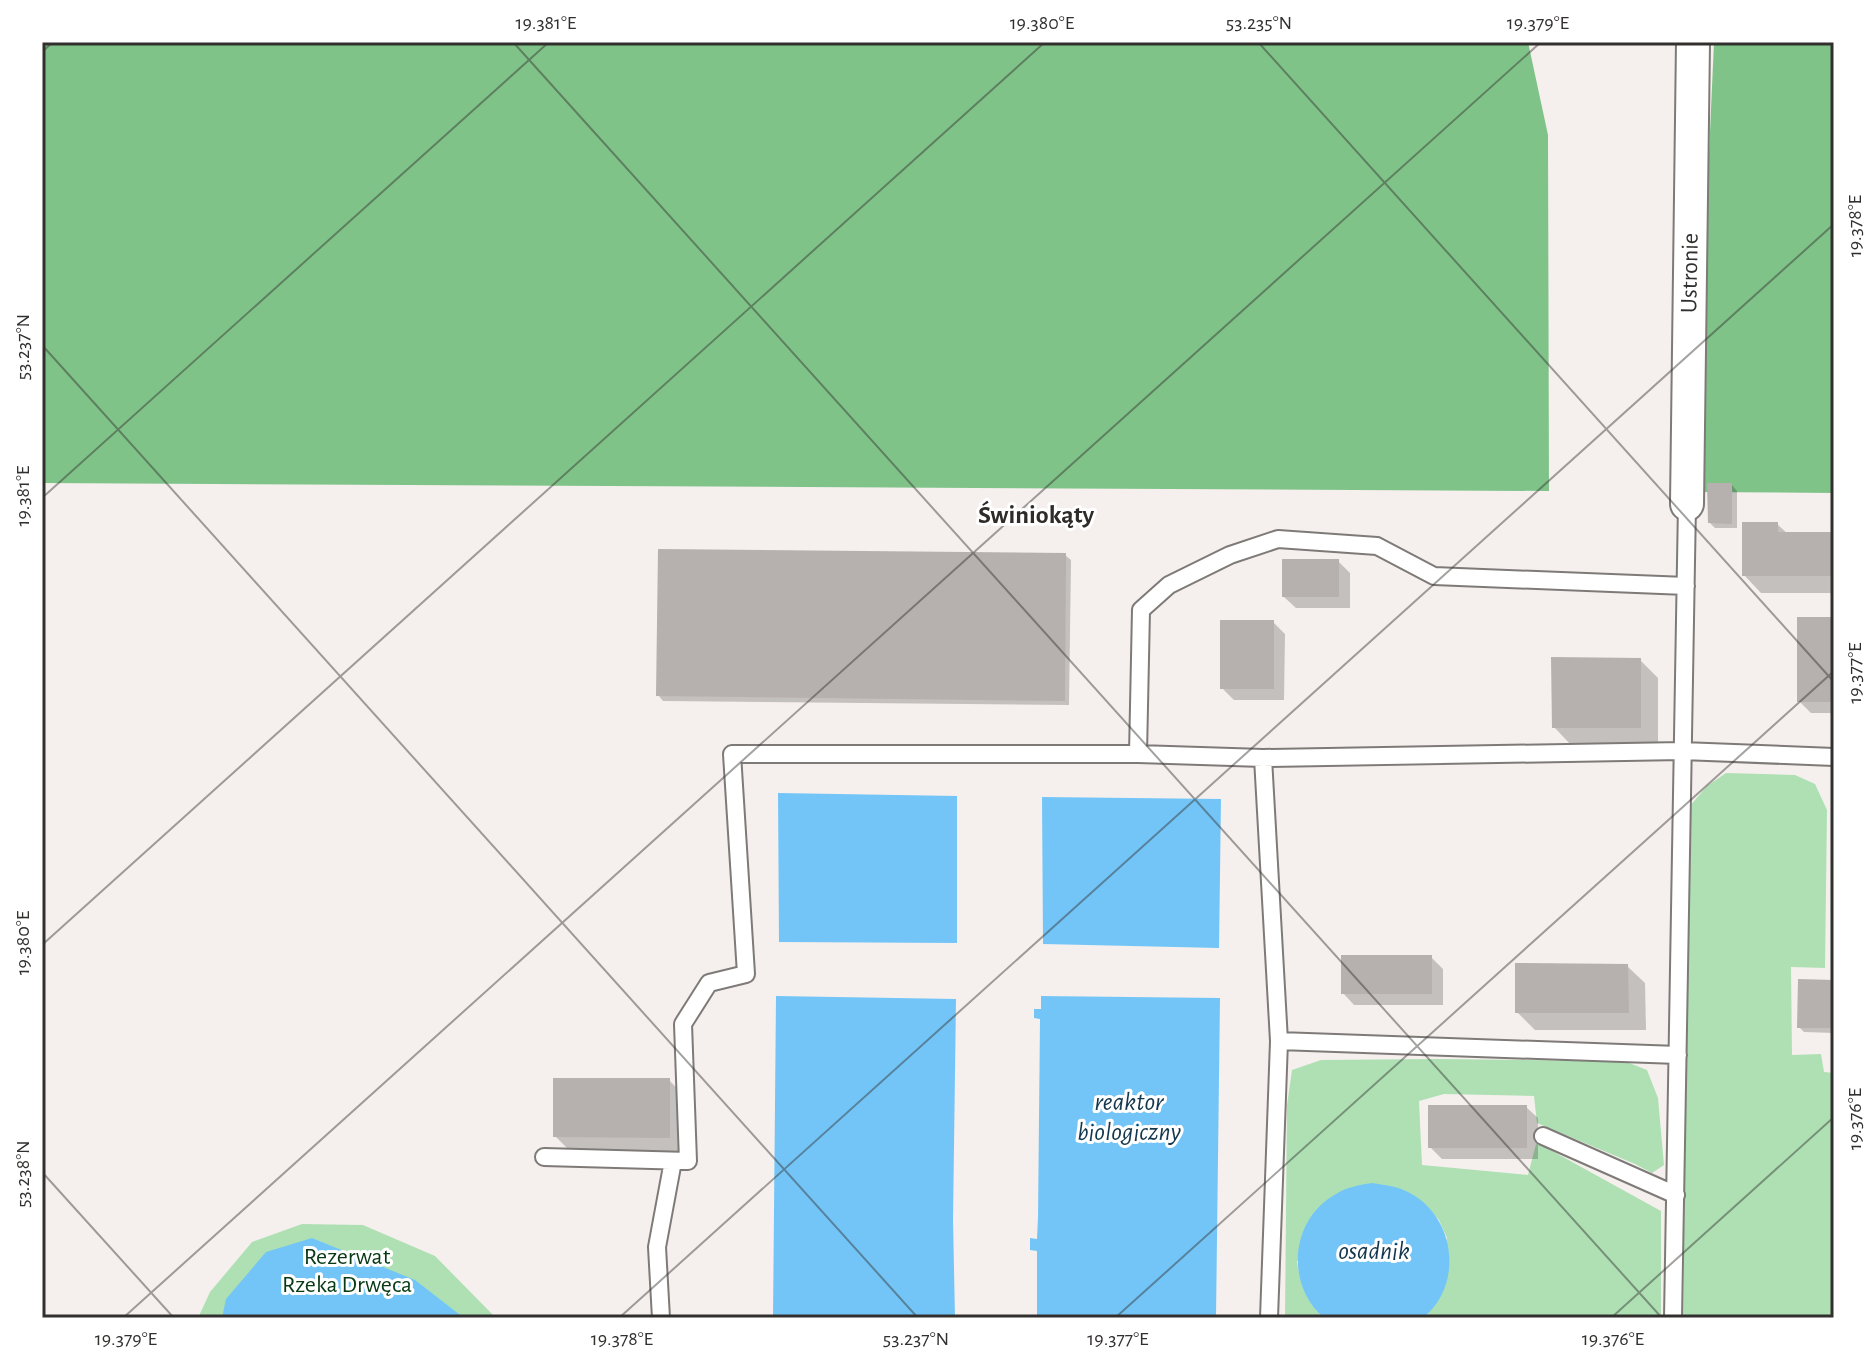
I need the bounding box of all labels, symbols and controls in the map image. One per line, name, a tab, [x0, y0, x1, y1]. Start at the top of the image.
text: 19.381°E	[516, 13, 577, 33]
text: 19.380°E	[1010, 13, 1075, 33]
text: 53.235°N	[1226, 13, 1292, 33]
text: 19.379°E	[1507, 13, 1570, 33]
text: 19.378°E	[1845, 194, 1865, 257]
street label: Ustronie	[1677, 233, 1703, 313]
text: 53.237°N	[13, 314, 33, 380]
text: 19.381°E	[13, 465, 33, 526]
district label: Świniokąty	[978, 500, 1094, 528]
text: 19.377°E	[1845, 642, 1865, 704]
text: 19.380°E	[13, 910, 33, 975]
text: 19.376°E	[1845, 1087, 1865, 1150]
water label: reaktor biologiczny	[1077, 1089, 1181, 1145]
text: 53.238°N	[13, 1140, 33, 1208]
water label: osadnik	[1338, 1238, 1410, 1264]
park label: Rezerwat Rzeka Drwęca	[282, 1245, 412, 1297]
text: 19.379°E	[95, 1329, 158, 1349]
text: 19.378°E	[591, 1329, 654, 1349]
text: 53.237°N	[883, 1329, 949, 1349]
text: 19.377°E	[1087, 1329, 1149, 1349]
text: 19.376°E	[1582, 1329, 1645, 1349]

